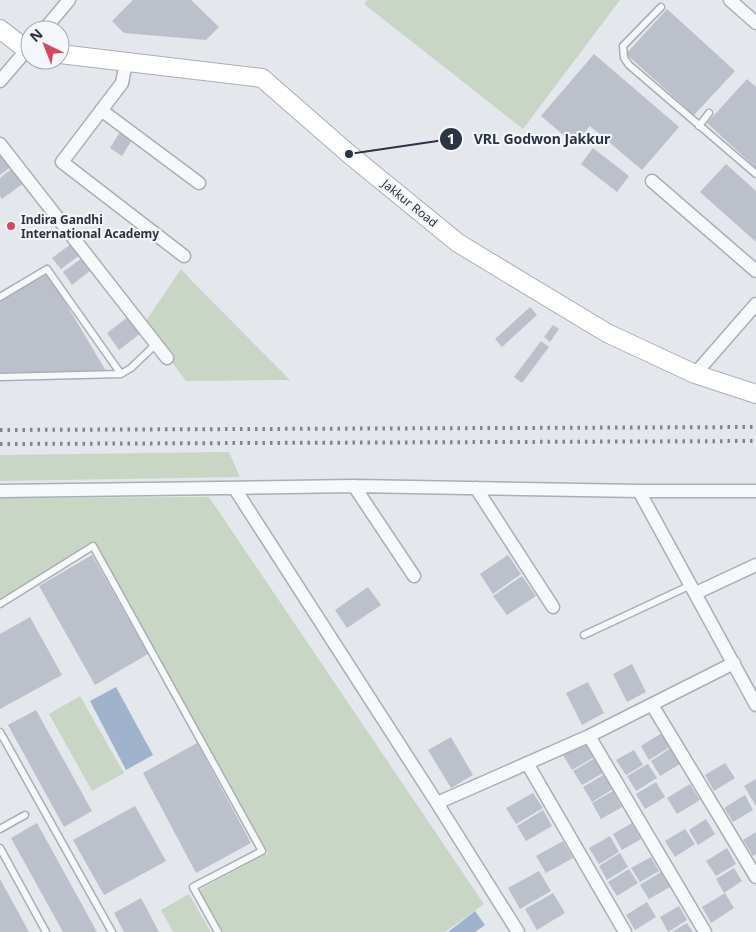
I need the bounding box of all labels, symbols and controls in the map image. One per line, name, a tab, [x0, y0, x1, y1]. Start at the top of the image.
north arrow	[20, 20, 70, 70]
text: N	[25, 24, 46, 46]
callout: VRL Godwon Jakkur	[438, 125, 620, 154]
text: 1	[447, 128, 455, 148]
text: VRL Godwon Jakkur	[474, 129, 611, 148]
street label: Jakkur Road	[378, 175, 441, 231]
place label: Indira Gandhi International Academy	[21, 211, 159, 242]
marker: Indira Gandhi International Academy	[5, 220, 17, 232]

